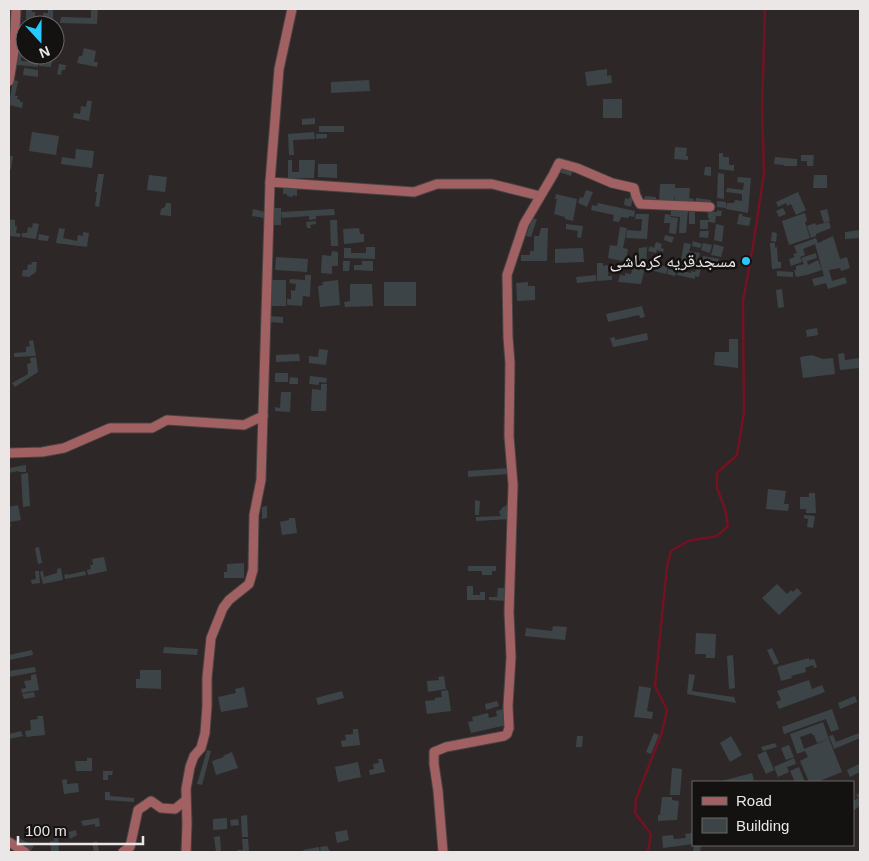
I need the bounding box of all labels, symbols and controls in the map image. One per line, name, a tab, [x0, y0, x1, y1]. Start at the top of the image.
north arrow	[15, 15, 65, 65]
text: N	[37, 43, 52, 61]
place label: مسجدقریه کرماشی	[609, 251, 736, 272]
marker: مسجدقریه کرماشی	[740, 255, 752, 267]
legend	[692, 781, 854, 846]
text: Road	[736, 792, 772, 809]
scale bar	[18, 814, 142, 846]
text: Building	[736, 817, 789, 834]
text: 100 m	[25, 822, 67, 839]

